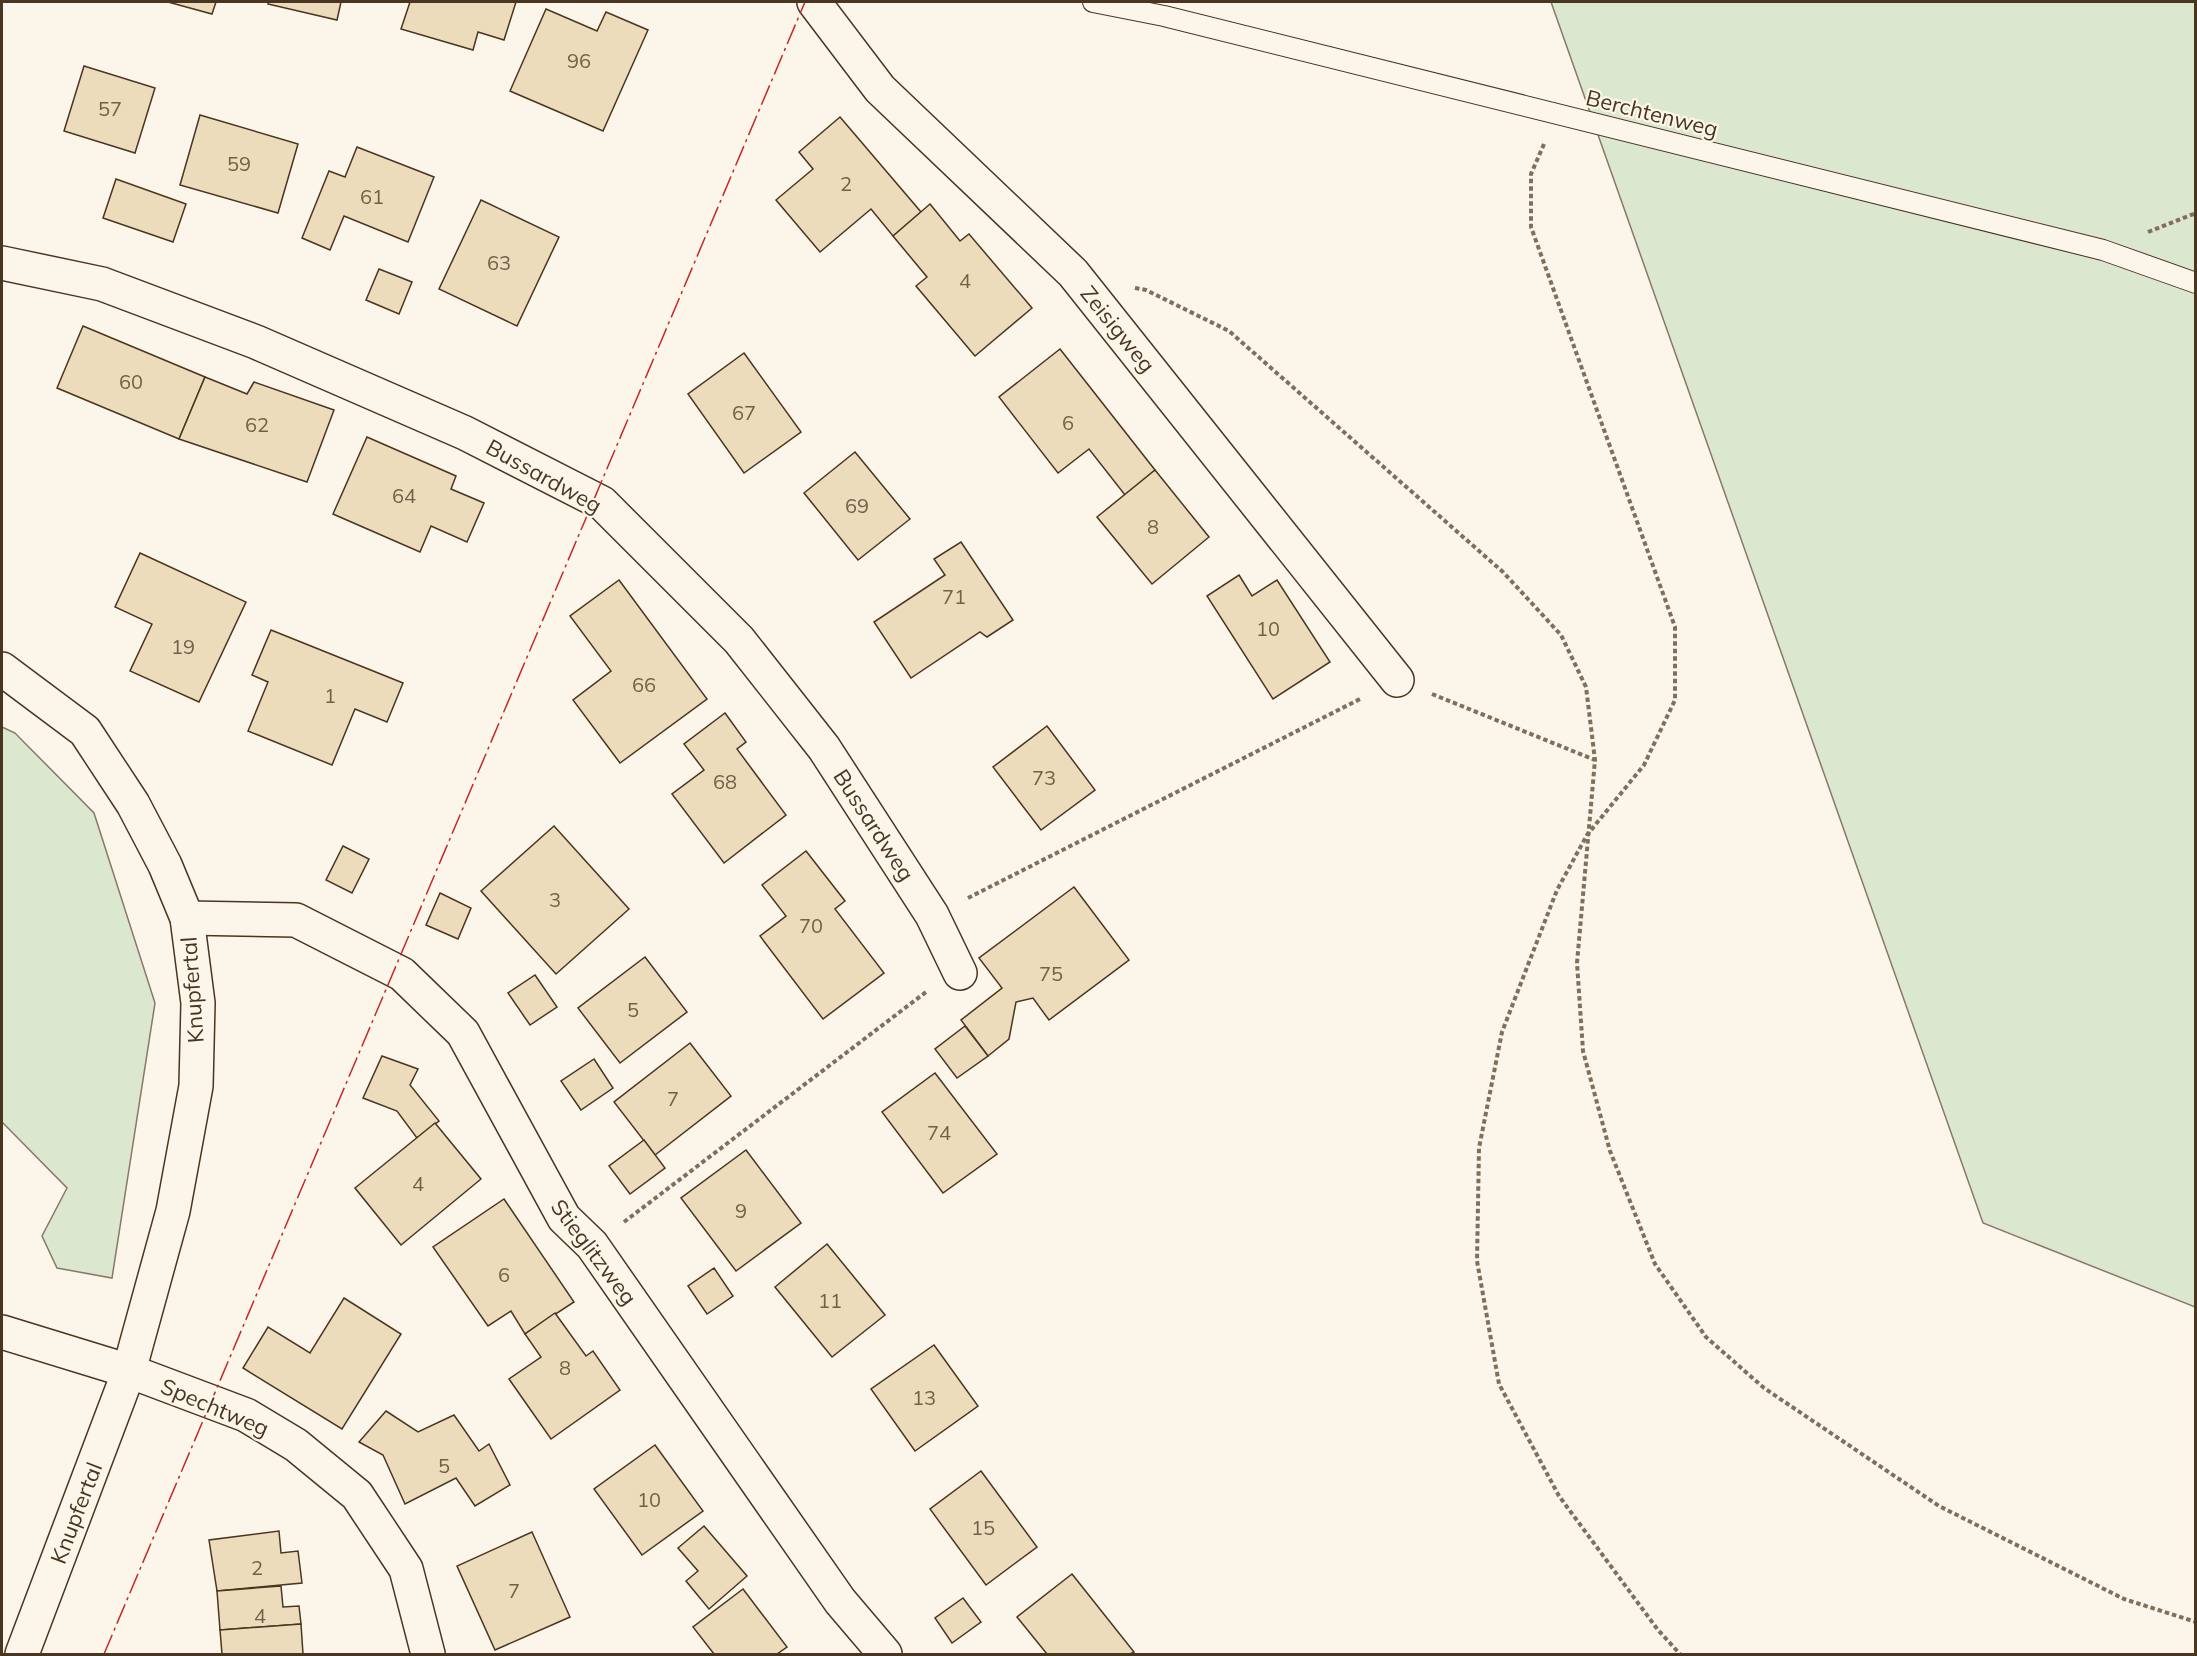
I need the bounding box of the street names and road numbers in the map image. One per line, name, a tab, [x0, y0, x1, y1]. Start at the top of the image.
street label: Berchtenweg	[1583, 83, 1721, 143]
street label: Zeisigweg	[1075, 280, 1161, 378]
street label: Bussardweg	[481, 433, 607, 519]
street label: Bussardweg	[827, 764, 921, 886]
street label: Knupfertal	[174, 936, 210, 1044]
street label: Stieglitzweg	[545, 1193, 643, 1311]
street label: Spechtweg	[157, 1372, 273, 1442]
street label: Knupfertal	[44, 1458, 108, 1568]

